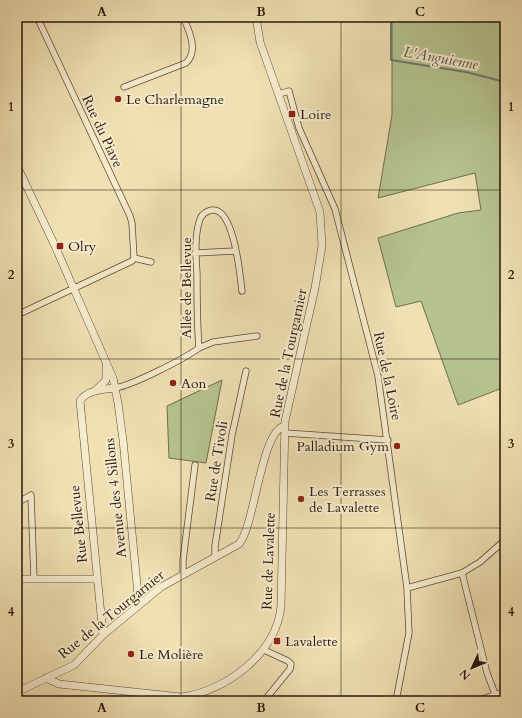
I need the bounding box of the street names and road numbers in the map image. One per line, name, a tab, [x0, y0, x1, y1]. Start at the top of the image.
street label: Rue du Piave	[77, 92, 128, 171]
street label: Allée de Bellevue	[177, 237, 196, 339]
street label: Rue de la Tourgarnier	[266, 286, 312, 419]
street label: Rue de la Loire	[369, 330, 406, 422]
street label: Rue de Tivoli	[201, 419, 232, 503]
street label: Avenue des 4 Sillons	[100, 437, 131, 559]
street label: Rue Bellevue	[65, 484, 92, 564]
street label: Rue de Lavalette	[257, 512, 280, 610]
street label: Rue de la Tourgarnier	[54, 565, 169, 663]

